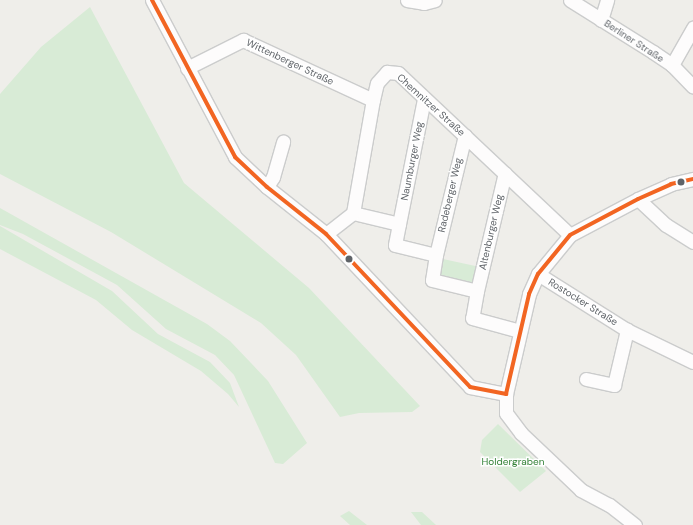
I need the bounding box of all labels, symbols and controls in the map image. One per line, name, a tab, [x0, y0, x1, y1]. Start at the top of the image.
street label: Berliner Straße	[602, 17, 666, 65]
street label: Wittenberger Straße	[244, 36, 336, 88]
street label: Chemnitzer Straße	[395, 71, 467, 139]
street label: Naumburger Weg	[398, 120, 426, 202]
street label: Radeberger Weg	[436, 156, 464, 234]
unlabelled marker	[676, 177, 686, 187]
street label: Altenburger Weg	[476, 193, 506, 271]
unlabelled marker	[344, 254, 354, 264]
street label: Rostocker Straße	[546, 276, 620, 328]
park label: Holdergraben	[482, 456, 544, 468]

